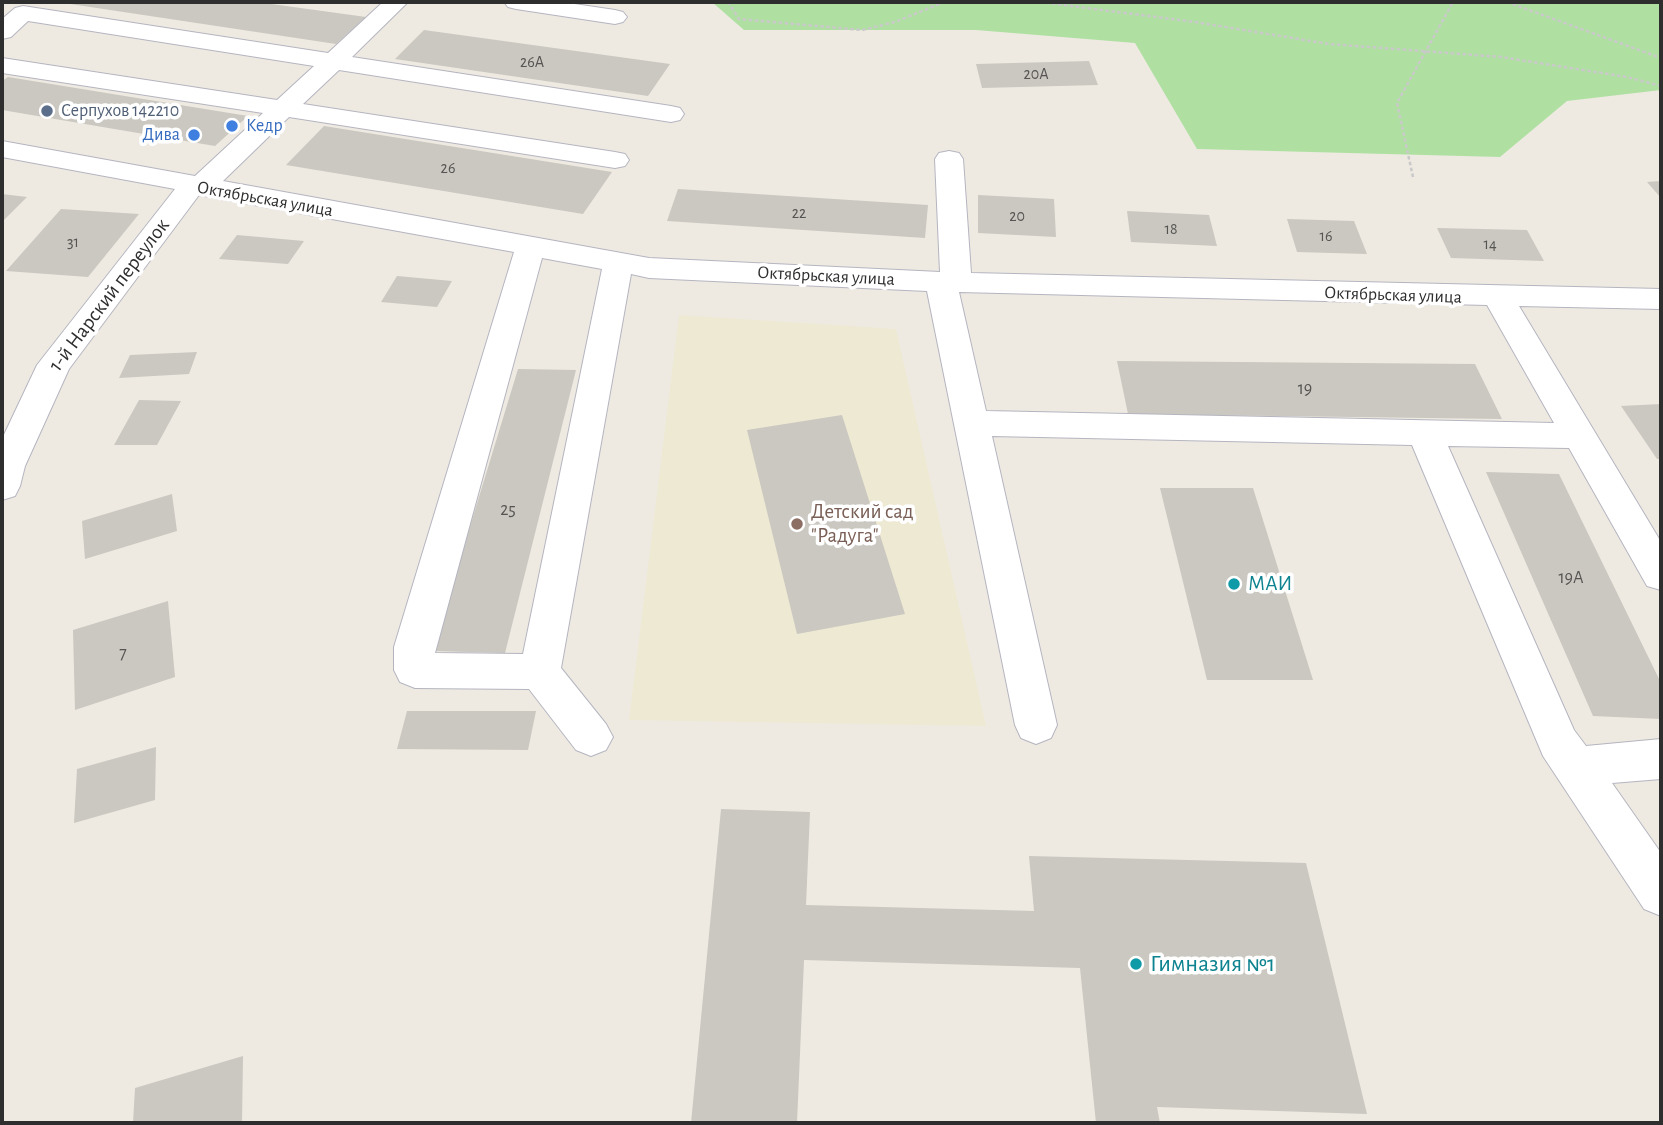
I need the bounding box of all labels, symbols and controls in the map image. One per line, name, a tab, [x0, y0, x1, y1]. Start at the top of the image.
house number: 26А	[520, 52, 544, 72]
house number: 20А	[1023, 64, 1049, 84]
place label: Серпухов 142210	[61, 100, 179, 122]
marker: Серпухов 142210	[39, 103, 55, 119]
place label: Кедр	[246, 115, 283, 137]
marker: Кедр	[224, 118, 240, 134]
place label: Дива	[143, 124, 180, 146]
marker: Дива	[186, 127, 202, 143]
house number: 26	[441, 158, 455, 178]
street label: Октябрьская улица	[195, 176, 335, 222]
house number: 22	[792, 203, 806, 223]
house number: 20	[1009, 206, 1025, 226]
street label: 1-й Нарский переулок	[43, 213, 175, 377]
house number: 18	[1164, 219, 1178, 239]
house number: 16	[1319, 226, 1333, 246]
house number: 31	[67, 232, 79, 252]
house number: 14	[1483, 234, 1497, 254]
street label: Октябрьская улица	[757, 262, 895, 290]
street label: Октябрьская улица	[1324, 282, 1462, 308]
house number: 19	[1298, 378, 1312, 400]
house number: 25	[500, 499, 516, 521]
place label: Детский сад "Радуга"	[811, 499, 914, 549]
marker: Детский сад "Радуга"	[789, 516, 805, 532]
house number: 19А	[1558, 567, 1584, 589]
place label: МАИ	[1248, 571, 1292, 597]
marker: МАИ	[1226, 576, 1242, 592]
house number: 7	[119, 643, 127, 665]
place label: Гимназия №1	[1150, 950, 1275, 978]
marker: Гимназия №1	[1128, 956, 1144, 972]

